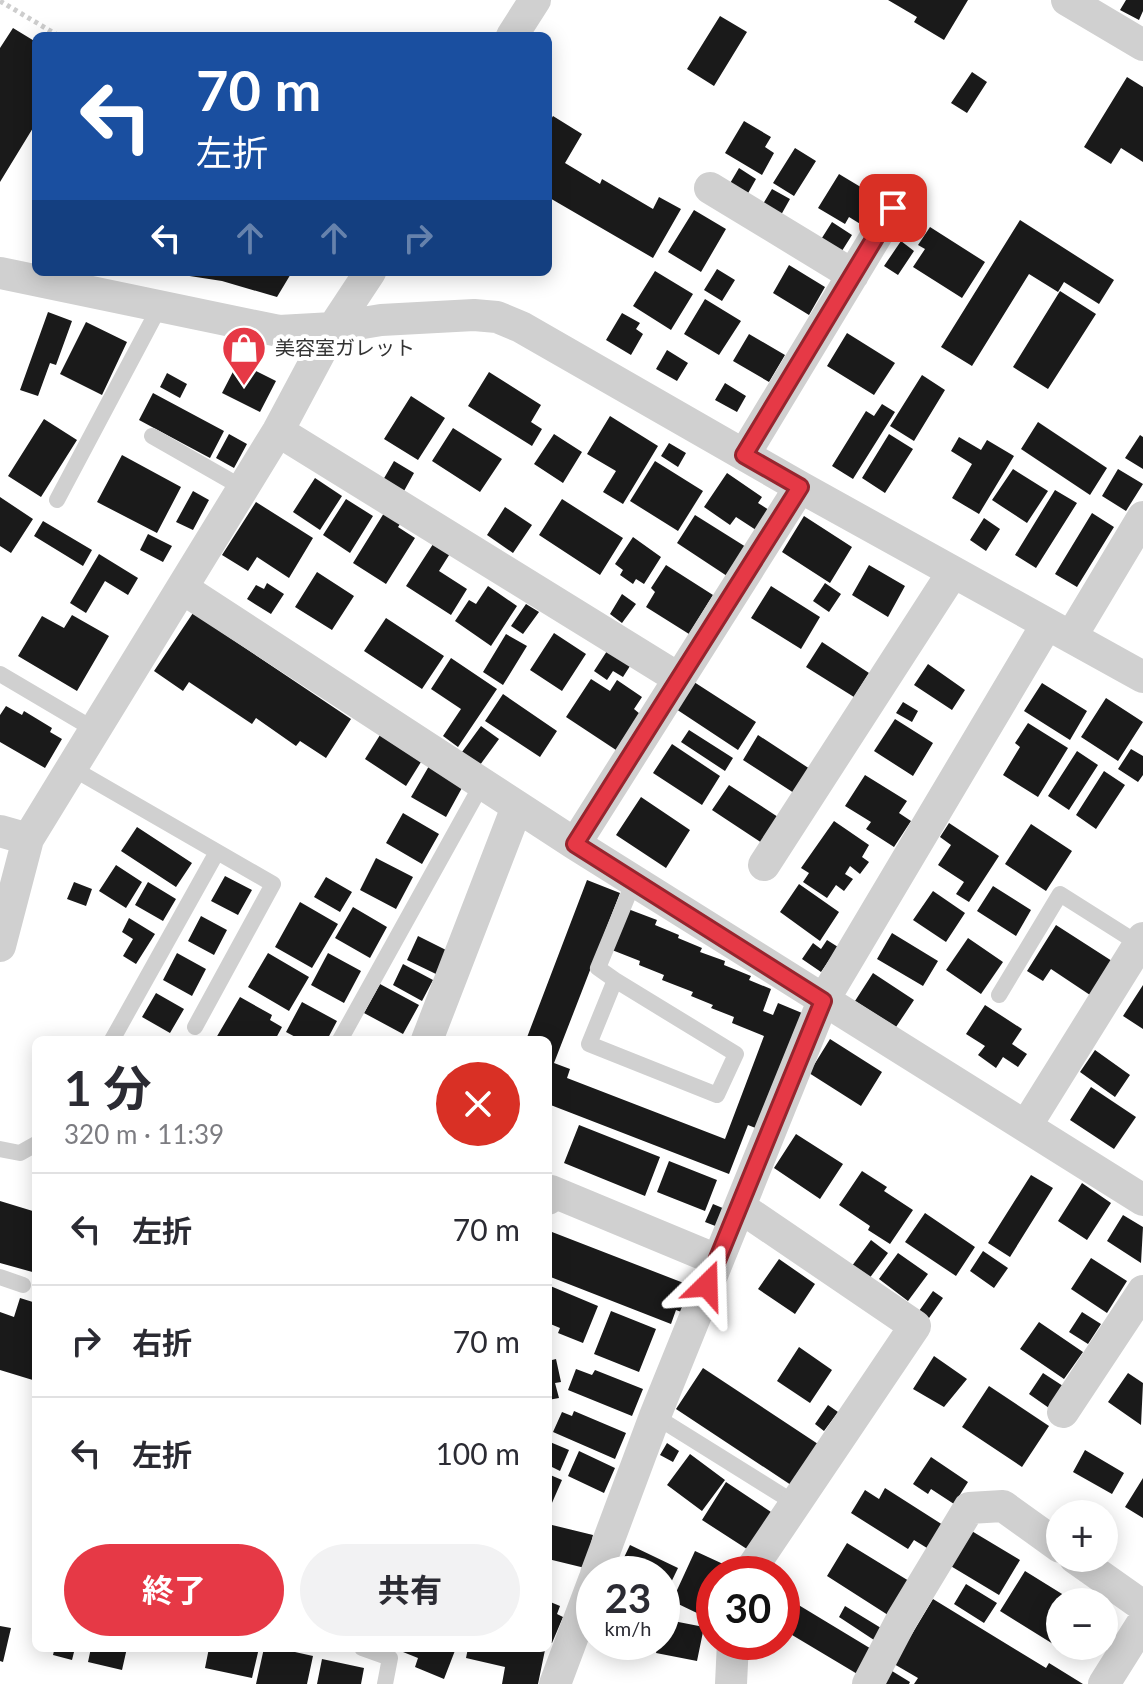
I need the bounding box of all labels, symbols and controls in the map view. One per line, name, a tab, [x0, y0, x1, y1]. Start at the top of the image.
text: 70 m	[196, 56, 321, 123]
icon: left	[64, 64, 168, 168]
text: 左折	[196, 130, 268, 174]
pin	[859, 174, 927, 242]
icon: arrive	[871, 186, 915, 230]
icon: left	[144, 216, 188, 260]
icon: ahead	[228, 216, 272, 260]
icon: ahead	[312, 216, 356, 260]
icon: right	[396, 216, 440, 260]
shop icon: 美容室ガレット	[220, 324, 268, 387]
place label: 美容室ガレット	[275, 335, 415, 359]
text: 1 分	[64, 1059, 152, 1116]
button: close	[436, 1062, 520, 1146]
text: 320 m · 11:39	[64, 1118, 224, 1150]
icon: left	[64, 1207, 108, 1251]
text: 70 m	[453, 1211, 520, 1247]
text: 左折	[132, 1212, 192, 1248]
position arrow	[665, 1243, 749, 1327]
icon: right	[64, 1319, 108, 1363]
text: 70 m	[453, 1323, 520, 1359]
text: 右折	[132, 1324, 192, 1360]
icon: left	[64, 1431, 108, 1475]
text: 100 m	[435, 1435, 520, 1471]
text: 左折	[132, 1436, 192, 1472]
map controls	[1046, 1500, 1118, 1660]
button: +	[1046, 1500, 1118, 1572]
button: 終了	[64, 1544, 284, 1636]
button: 共有	[300, 1544, 520, 1636]
speed limit sign: 30	[696, 1556, 800, 1660]
text: 23	[605, 1574, 651, 1622]
button: −	[1046, 1588, 1118, 1660]
text: km/h	[605, 1616, 651, 1640]

